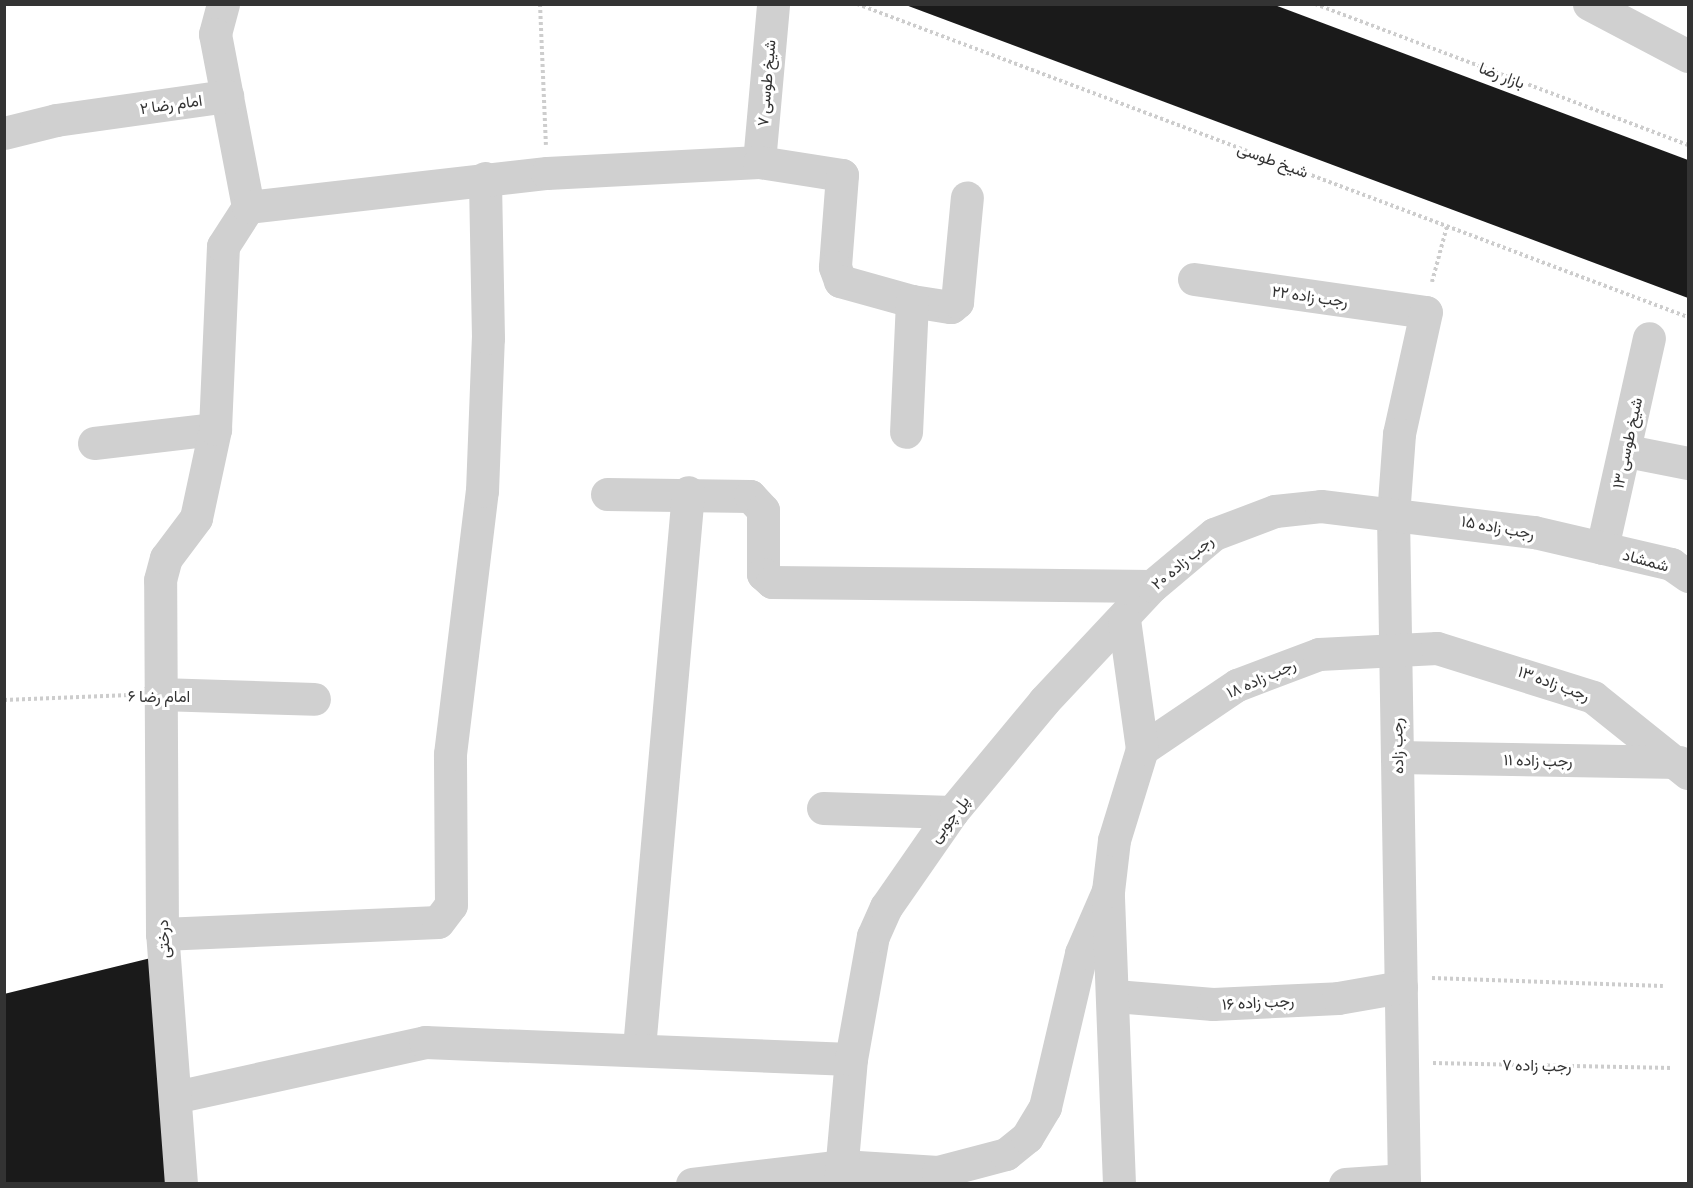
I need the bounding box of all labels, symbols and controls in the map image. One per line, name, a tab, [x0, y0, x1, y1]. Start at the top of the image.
street label: شیخ طوسی ۷	[753, 39, 779, 127]
street label: بازار رضا	[1476, 57, 1528, 93]
street label: امام رضا ۲	[139, 90, 203, 118]
street label: شیخ طوسی	[1235, 138, 1311, 182]
street label: رجب زاده ۲۲	[1271, 281, 1349, 311]
street label: شیخ طوسی ۱۳	[1608, 396, 1646, 490]
street label: رجب زاده ۱۵	[1460, 511, 1536, 543]
street label: رجب زاده ۲۰	[1147, 531, 1217, 593]
street label: شمشاد	[1621, 545, 1671, 575]
street label: رجب زاده ۱۸	[1223, 654, 1299, 702]
street label: رجب زاده ۱۳	[1515, 661, 1593, 705]
street label: امام رضا ۶	[128, 686, 190, 706]
street label: رجب زاده	[1387, 718, 1407, 774]
street label: رجب زاده ۱۱	[1503, 750, 1573, 770]
street label: پل چوبی	[925, 792, 973, 846]
street label: درختی	[152, 919, 174, 959]
street label: رجب زاده ۱۶	[1221, 991, 1295, 1013]
street label: رجب زاده ۷	[1502, 1055, 1572, 1075]

